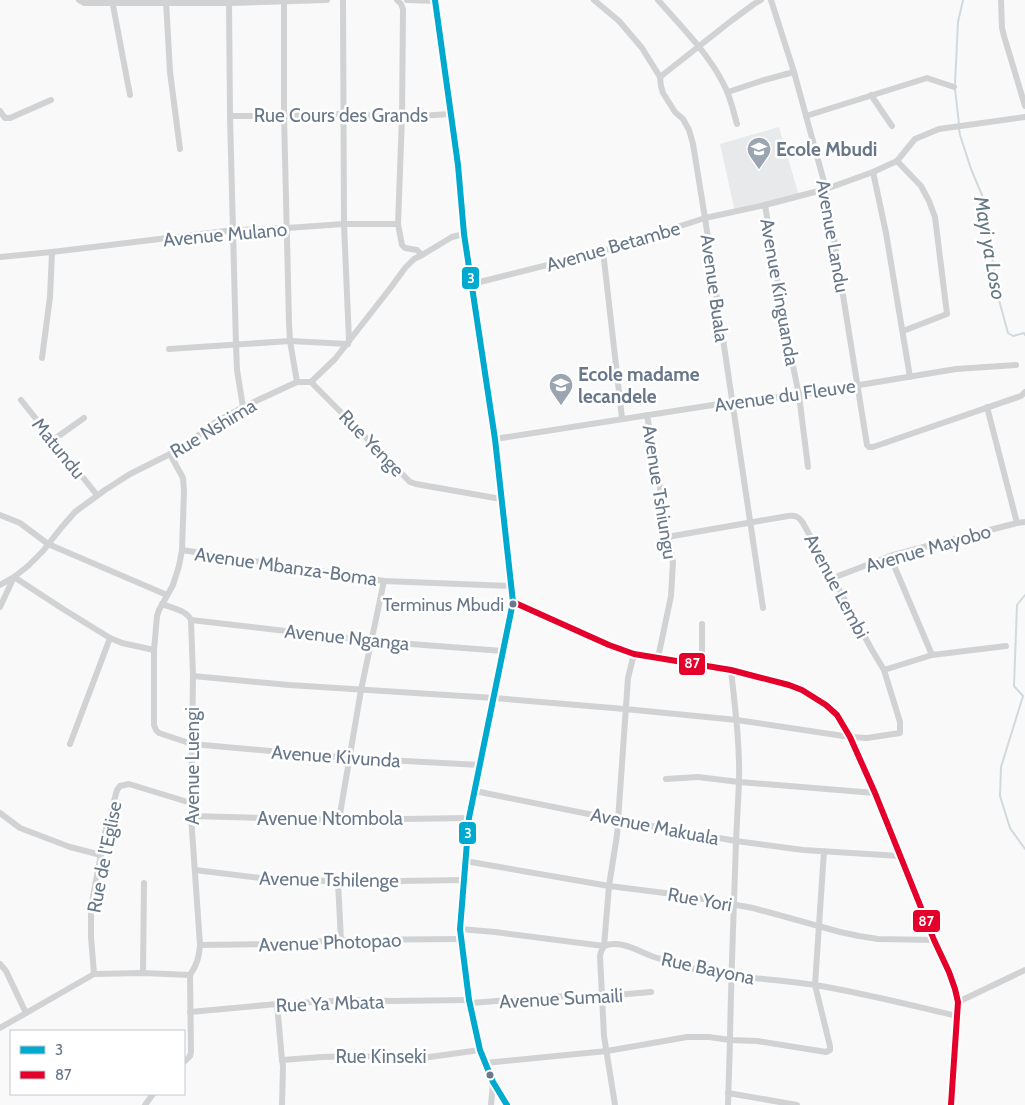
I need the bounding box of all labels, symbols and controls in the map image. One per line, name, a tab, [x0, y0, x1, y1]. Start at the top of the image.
street label: Rue Cours des Grands	[254, 104, 428, 127]
school or university icon: Ecole Mbudi	[746, 136, 772, 170]
place label: Ecole Mbudi	[776, 138, 877, 161]
street label: Avenue Landu	[811, 178, 854, 294]
water label: Mayi ya Loso	[969, 194, 1011, 302]
street label: Avenue Betambe	[544, 216, 683, 277]
street label: Avenue Kinguanda	[755, 217, 804, 368]
street label: Avenue Mulano	[162, 218, 288, 251]
street label: Avenue Buala	[696, 233, 733, 343]
line badge: 3	[461, 266, 480, 290]
text: 3	[467, 269, 475, 287]
place label: Ecole madame lecandele	[578, 363, 700, 408]
school or university icon: Ecole madame lecandele	[548, 372, 574, 406]
street label: Avenue du Fleuve	[713, 374, 857, 417]
street label: Rue Nshima	[166, 394, 260, 463]
street label: Rue Yenge	[334, 405, 409, 482]
street label: Matundu	[27, 413, 90, 483]
street label: Avenue Tshiungu	[638, 423, 681, 561]
street label: Avenue Mayobo	[863, 520, 994, 577]
street label: Avenue Lembi	[799, 530, 874, 642]
street label: Avenue Mbanza-Boma	[193, 542, 379, 591]
place label: Terminus Mbudi	[383, 594, 504, 616]
marker: Terminus Mbudi	[508, 599, 518, 609]
street label: Avenue Nganga	[283, 620, 411, 655]
line badge: 87	[678, 652, 706, 676]
text: 87	[684, 654, 701, 672]
street label: Avenue Luengi	[181, 707, 204, 825]
street label: Avenue Kivunda	[271, 741, 401, 772]
street label: Rue de l'Eglise	[82, 799, 127, 915]
street label: Avenue Makuala	[589, 803, 721, 850]
street label: Avenue Ntombola	[257, 807, 403, 830]
line badge: 3	[458, 821, 477, 845]
text: 3	[464, 824, 472, 842]
street label: Avenue Tshilenge	[259, 867, 399, 892]
street label: Rue Yori	[666, 883, 734, 916]
line badge: 87	[912, 909, 941, 933]
text: 87	[918, 912, 935, 930]
street label: Avenue Photopao	[258, 929, 402, 956]
street label: Rue Bayona	[659, 947, 757, 990]
street label: Avenue Sumaili	[499, 984, 623, 1013]
street label: Rue Ya Mbata	[275, 990, 385, 1017]
legend	[10, 1030, 185, 1095]
text: 3	[55, 1041, 63, 1059]
street label: Rue Kinseki	[335, 1045, 427, 1068]
text: 87	[55, 1066, 72, 1084]
unlabelled marker	[485, 1070, 495, 1080]

